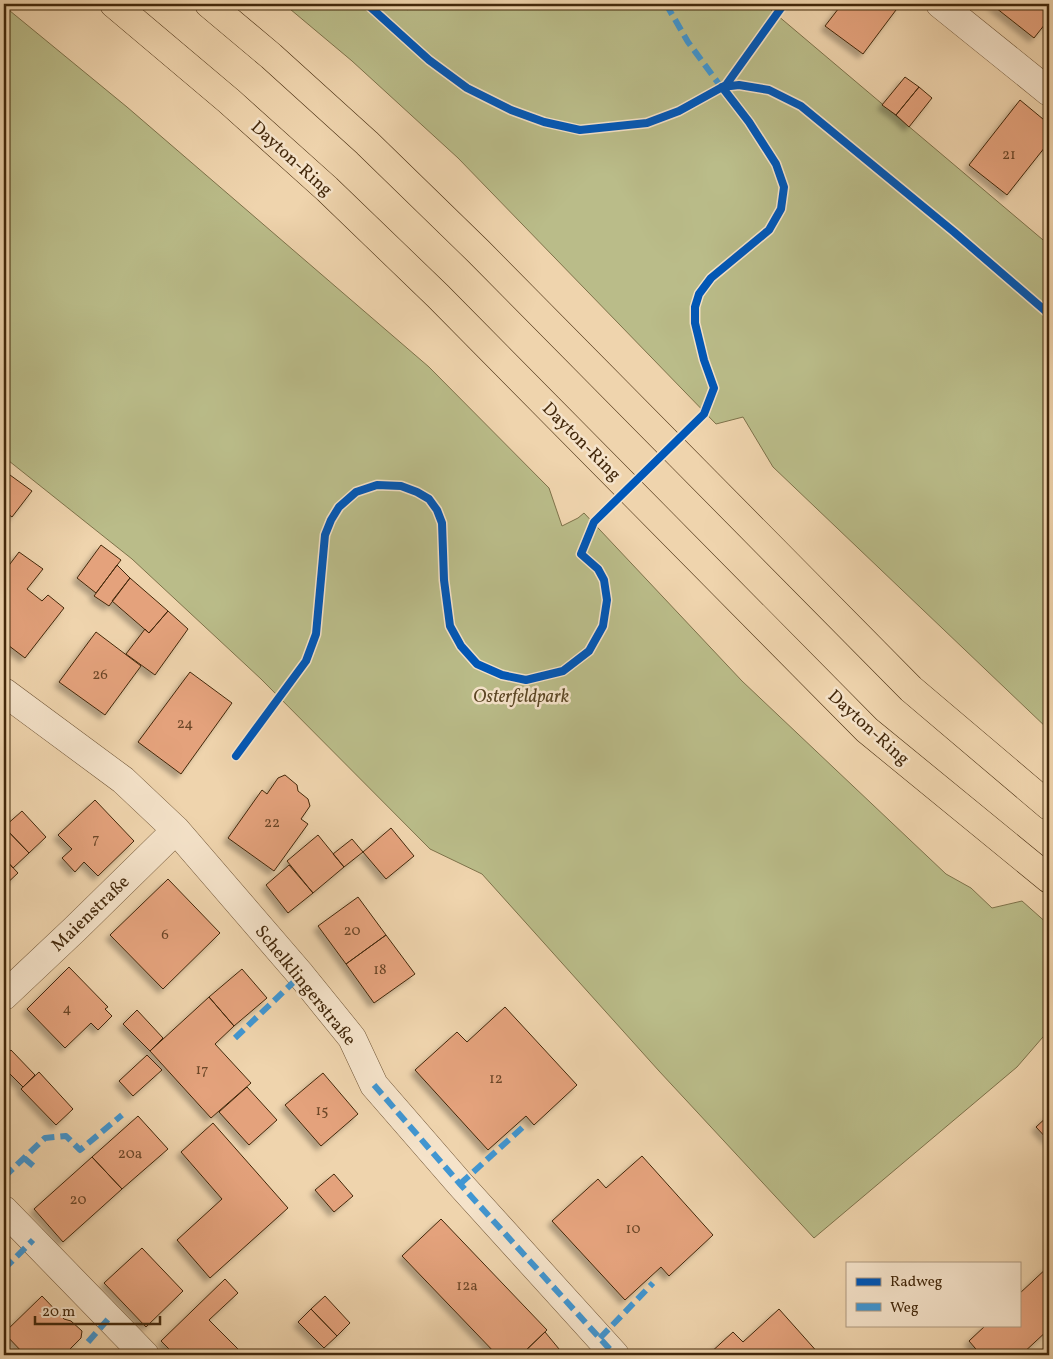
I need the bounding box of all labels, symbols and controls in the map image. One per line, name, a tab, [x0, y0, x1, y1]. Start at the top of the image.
street label: Dayton-Ring	[245, 116, 337, 203]
house number: 21	[1002, 145, 1016, 166]
street label: Dayton-Ring	[536, 397, 626, 487]
house number: 26	[92, 665, 108, 686]
park label: Osterfeldpark	[473, 685, 569, 710]
street label: Dayton-Ring	[822, 685, 914, 772]
house number: 24	[177, 714, 193, 735]
house number: 22	[264, 813, 280, 834]
house number: 7	[92, 829, 100, 850]
street label: Maienstraße	[46, 870, 136, 958]
street label: Schelklingerstraße	[248, 920, 361, 1052]
house number: 20	[344, 921, 360, 942]
house number: 6	[161, 925, 169, 946]
house number: 18	[373, 960, 387, 981]
house number: 4	[63, 999, 72, 1020]
house number: 17	[195, 1060, 209, 1081]
house number: 12	[489, 1069, 503, 1090]
house number: 15	[315, 1101, 329, 1122]
house number: 20a	[118, 1144, 142, 1165]
house number: 20	[70, 1190, 86, 1211]
house number: 10	[626, 1219, 640, 1240]
legend	[846, 1262, 1020, 1326]
text: Radweg	[890, 1272, 943, 1293]
house number: 12a	[456, 1276, 478, 1297]
scale bar	[35, 1294, 160, 1326]
text: Weg	[890, 1298, 919, 1319]
text: 20 m	[42, 1302, 75, 1323]

